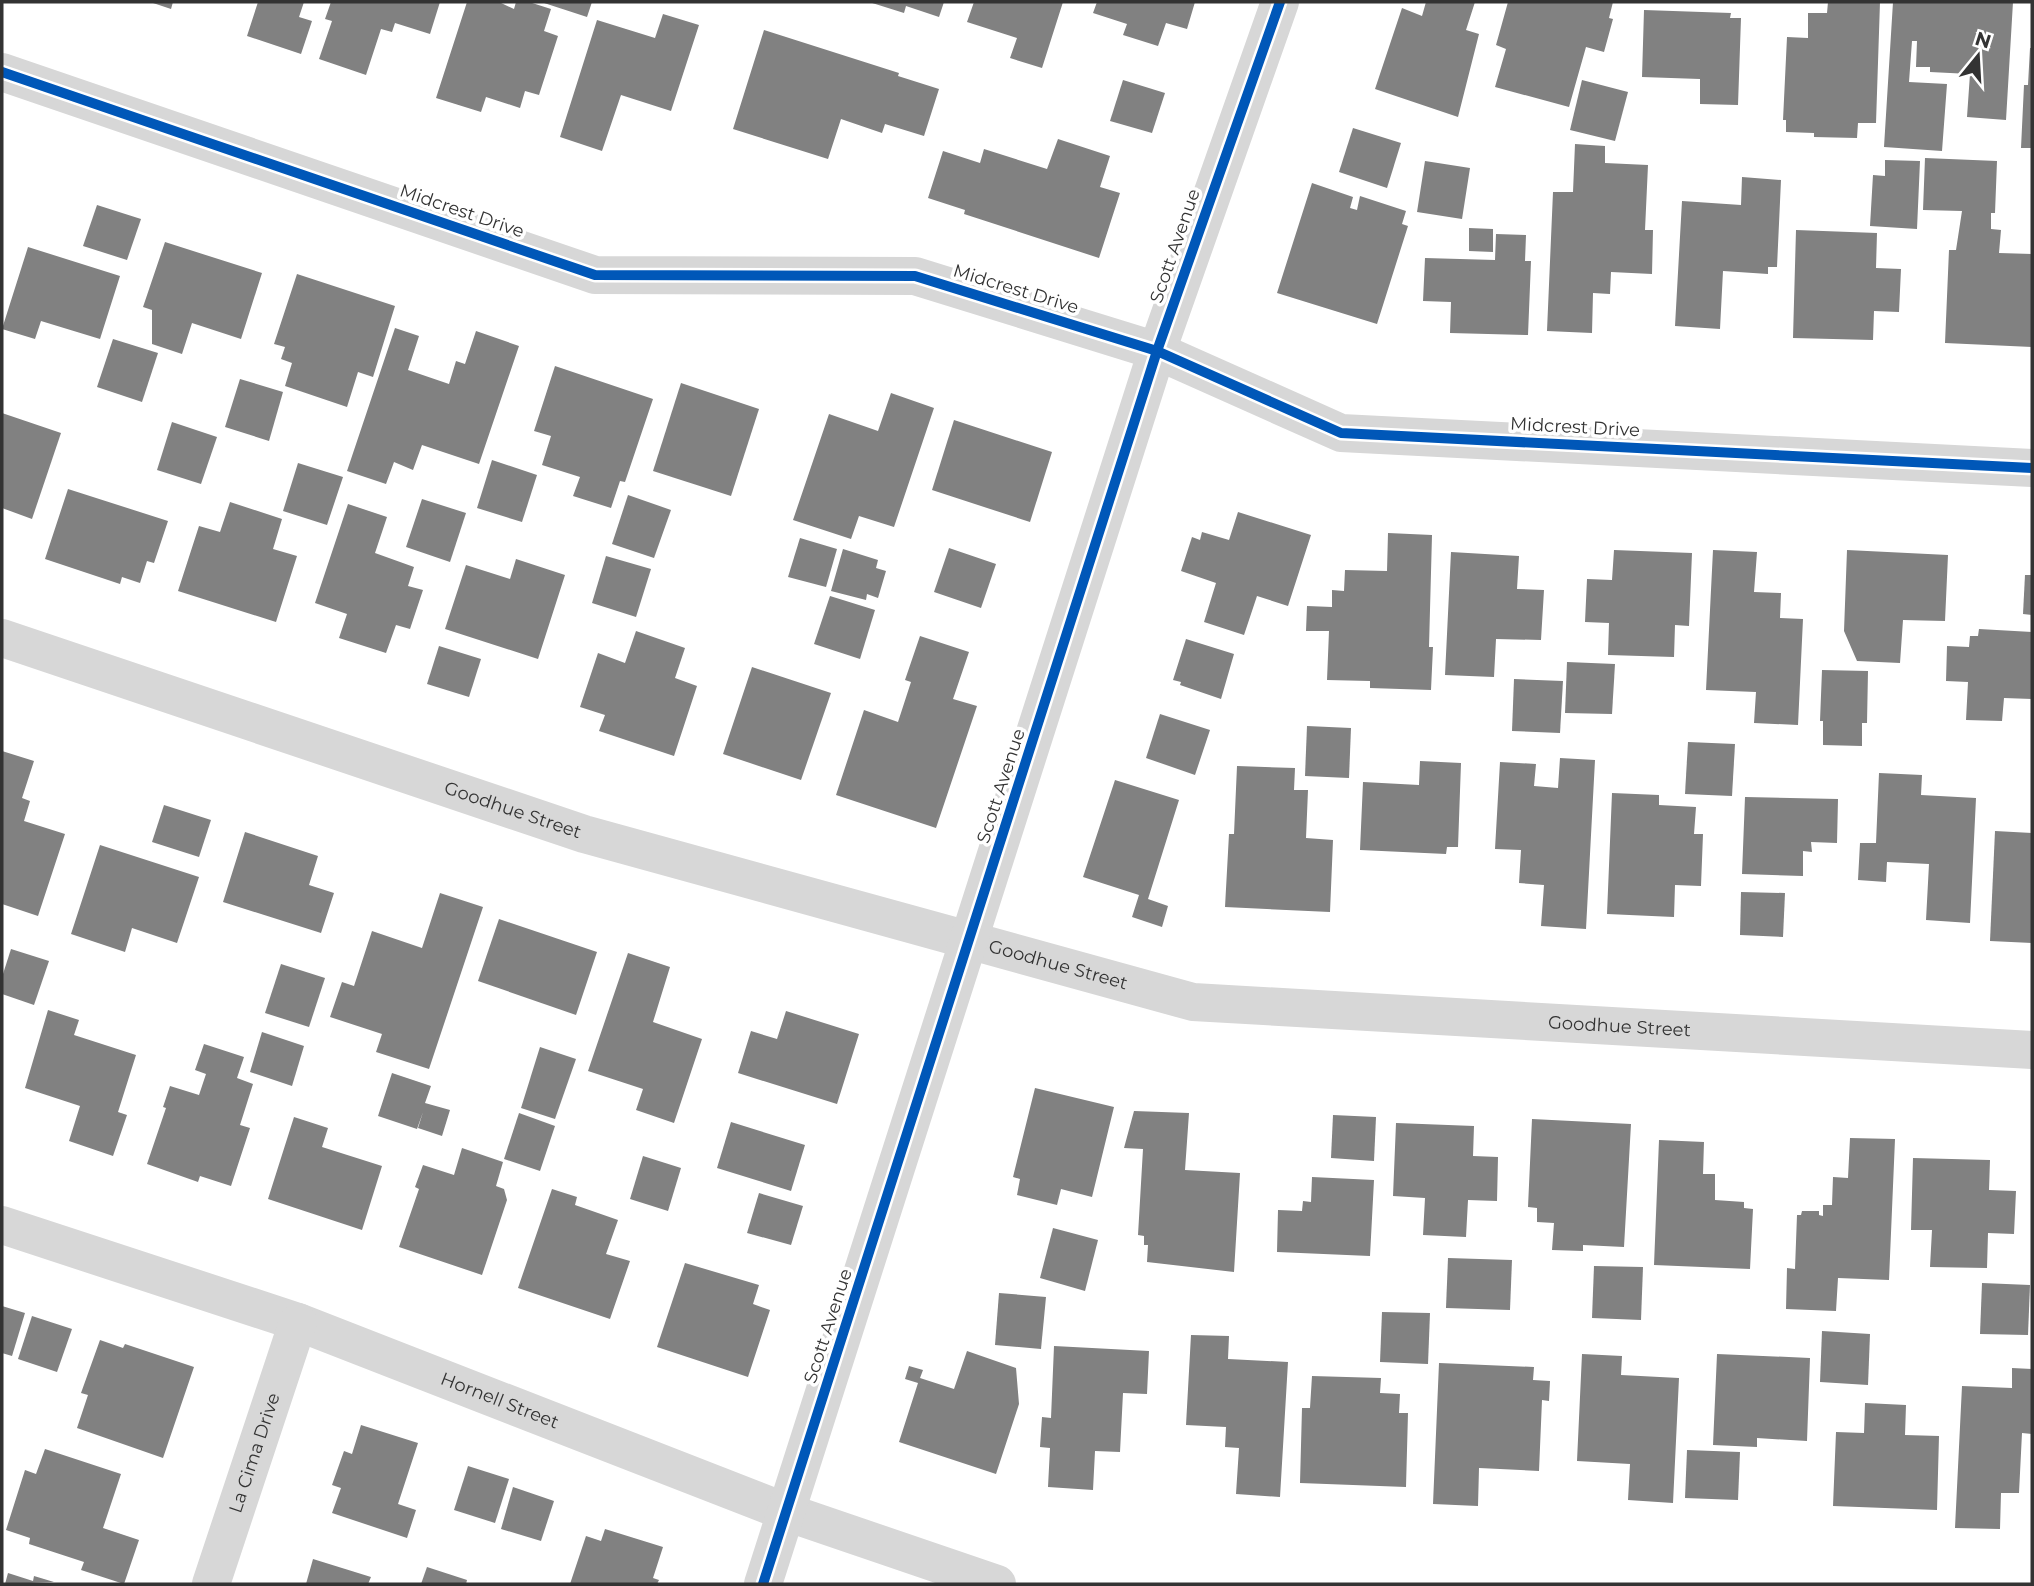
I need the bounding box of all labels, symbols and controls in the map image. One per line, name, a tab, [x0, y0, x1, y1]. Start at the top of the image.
north arrow	[1943, 21, 2013, 91]
text: N	[1972, 27, 1994, 54]
street label: Midcrest Drive	[397, 179, 527, 243]
street label: Scott Avenue	[1145, 186, 1205, 306]
street label: Midcrest Drive	[951, 259, 1082, 319]
street label: Midcrest Drive	[1509, 413, 1641, 441]
street label: Scott Avenue	[972, 726, 1030, 846]
street label: Goodhue Street	[442, 777, 584, 843]
street label: Goodhue Street	[986, 935, 1130, 994]
street label: Goodhue Street	[1547, 1011, 1691, 1041]
street label: Scott Avenue	[799, 1266, 857, 1386]
street label: Hornell Street	[438, 1368, 562, 1433]
street label: La Cima Drive	[224, 1390, 285, 1516]

